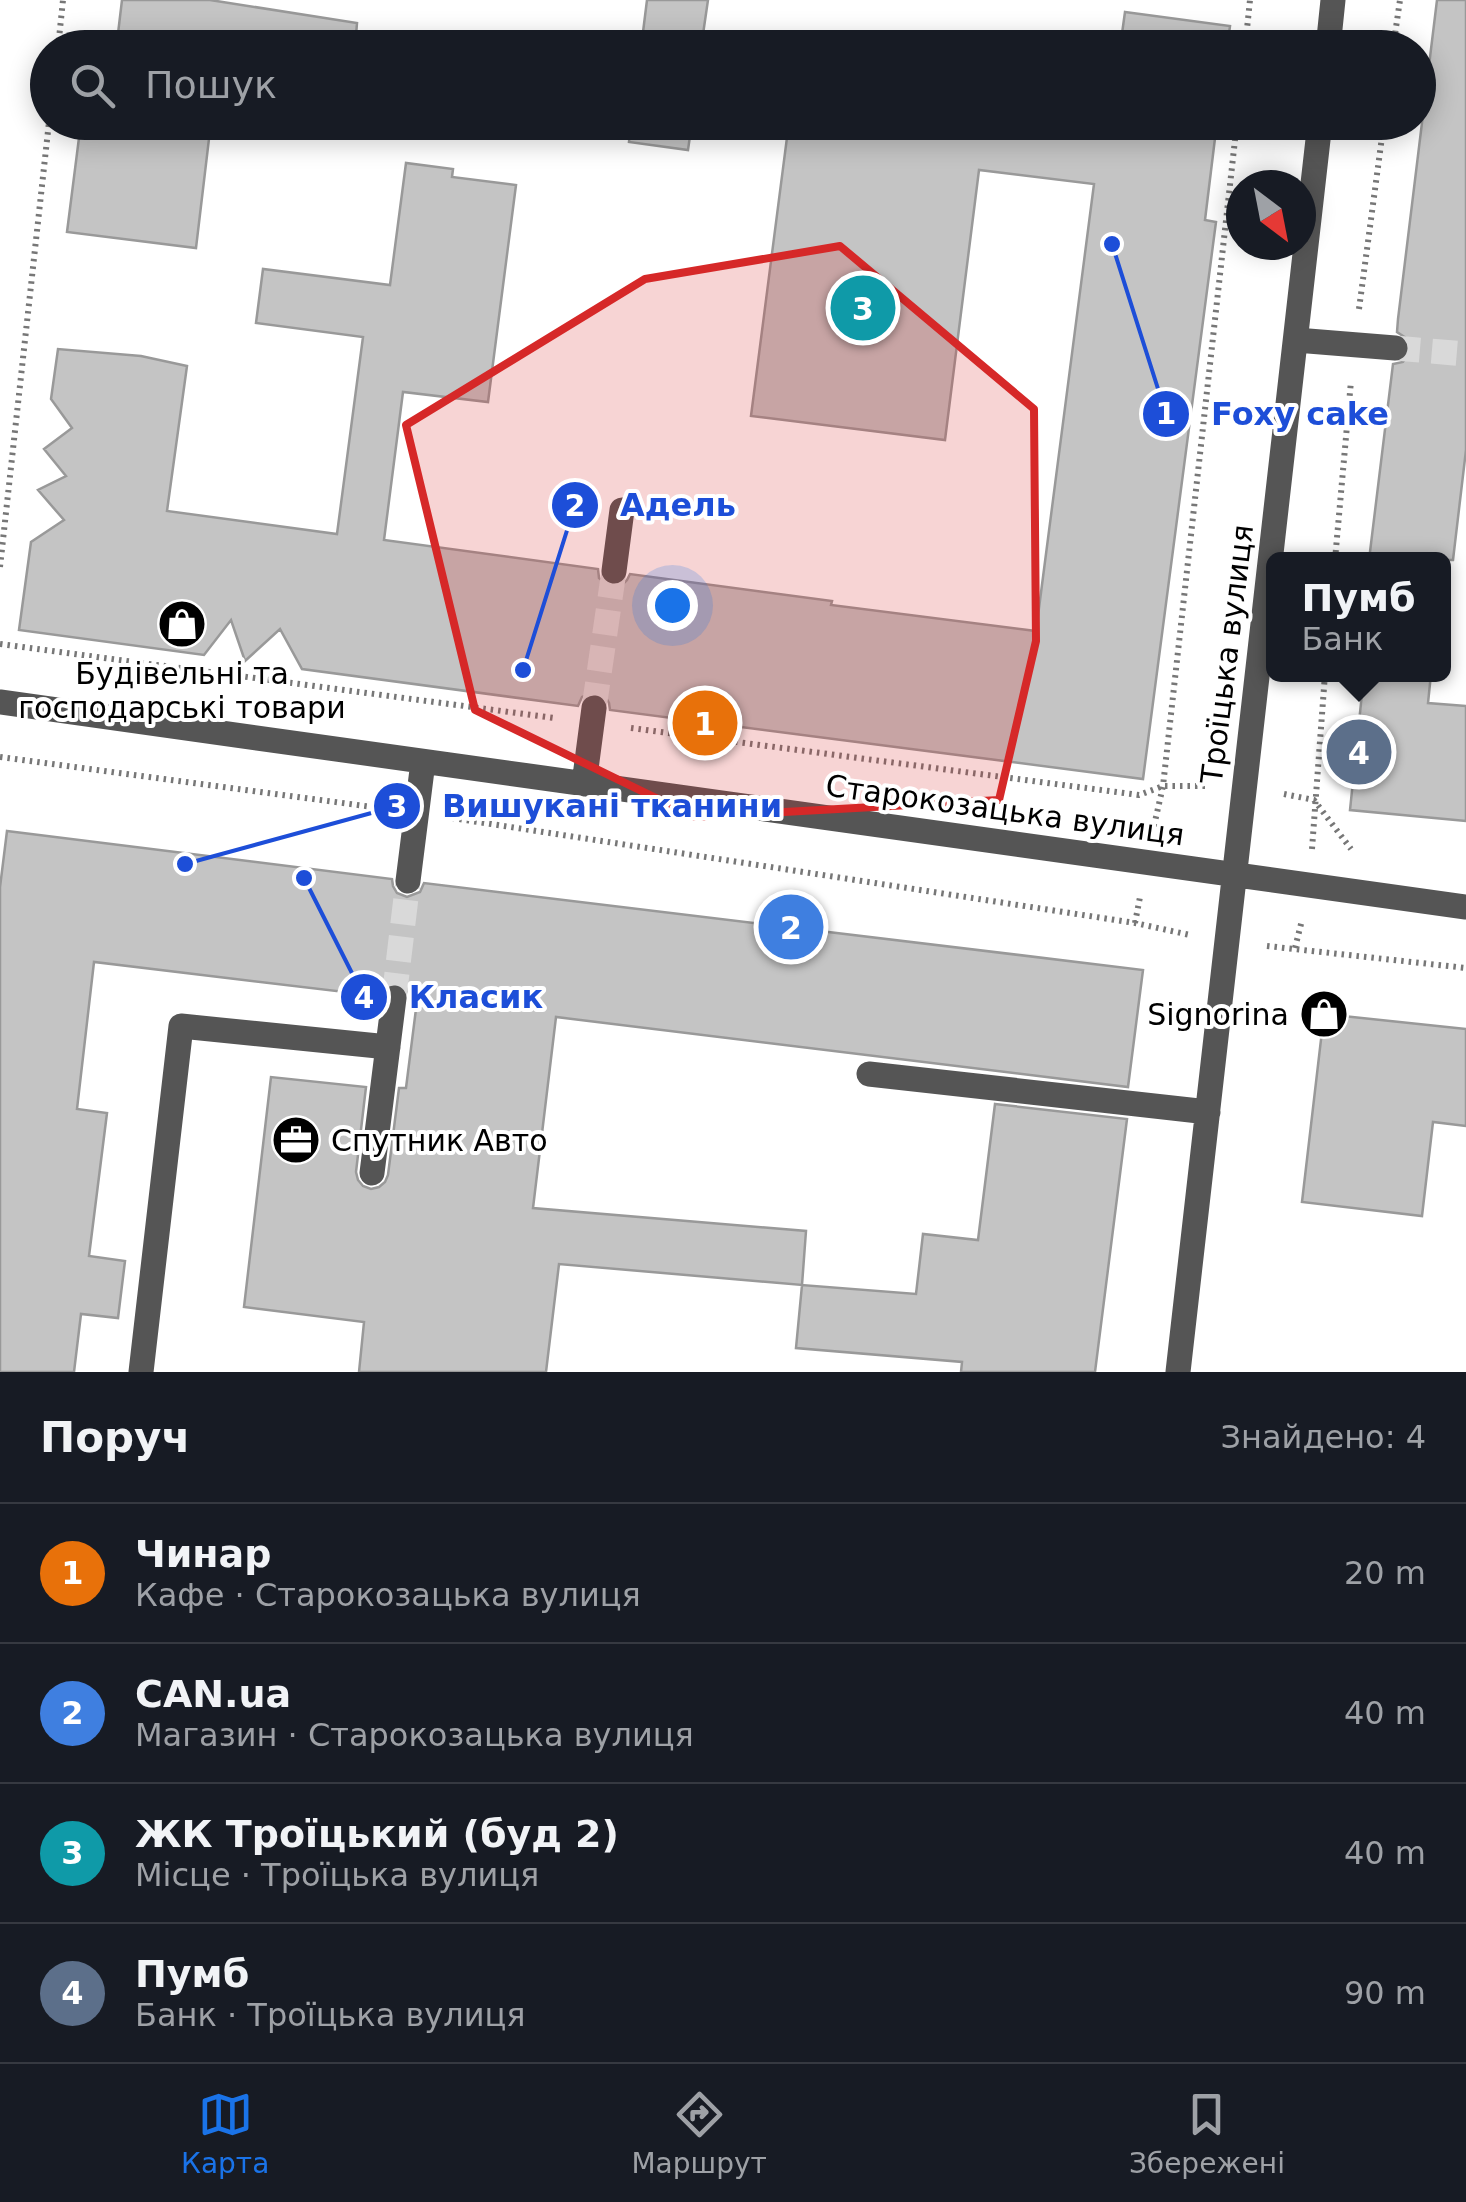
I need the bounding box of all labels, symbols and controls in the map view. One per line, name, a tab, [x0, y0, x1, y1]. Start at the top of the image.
search box	[30, 30, 1436, 140]
icon: search	[65, 58, 120, 113]
text: Пошук	[145, 63, 277, 107]
north arrow	[1226, 170, 1316, 260]
pin: 3	[830, 270, 896, 346]
callout: Foxy cake	[1141, 383, 1409, 445]
text: Foxy cake	[1211, 395, 1389, 433]
text: 1	[1156, 396, 1176, 431]
callout: Адель	[550, 474, 756, 536]
text: Адель	[620, 486, 736, 524]
text: 2	[565, 488, 585, 523]
street label: Троїцька вулиця	[1194, 522, 1260, 787]
popup	[1266, 552, 1451, 682]
text: Пумб	[1301, 576, 1416, 620]
your location	[647, 580, 698, 631]
shop icon: Будівельні та господарські товари	[156, 598, 208, 650]
text: Банк	[1301, 620, 1383, 658]
place label: Будівельні та господарські товари	[18, 656, 346, 725]
pin: 1	[672, 686, 738, 760]
pin: 4	[1326, 714, 1392, 790]
street label: Старокозацька вулиця	[823, 767, 1187, 853]
callout: Вишукані тканини	[372, 775, 802, 837]
text: Вишукані тканини	[442, 787, 782, 825]
text: 3	[387, 789, 407, 824]
pin: 2	[758, 890, 824, 964]
callout: Класик	[339, 966, 563, 1028]
text: Класик	[409, 978, 543, 1016]
text: 4	[354, 980, 374, 1015]
shop icon: Signorina	[1298, 988, 1350, 1040]
place label: Signorina	[1147, 997, 1289, 1032]
office icon: Спутник Авто	[270, 1114, 322, 1166]
place label: Спутник Авто	[331, 1123, 548, 1158]
text: Поруч	[40, 1413, 190, 1462]
text: Знайдено: 4	[1221, 1418, 1426, 1456]
text: Чинар	[135, 1532, 271, 1576]
text: 1	[61, 1554, 84, 1592]
text: 20 m	[1344, 1554, 1426, 1592]
text: Кафе · Старокозацька вулиця	[135, 1576, 641, 1614]
text: CAN.ua	[135, 1672, 291, 1716]
text: 2	[61, 1694, 84, 1732]
text: 40 m	[1344, 1694, 1426, 1732]
text: Магазин · Старокозацька вулиця	[135, 1716, 694, 1754]
text: ЖК Троїцький (буд 2)	[135, 1812, 619, 1856]
text: 3	[61, 1834, 84, 1872]
text: 40 m	[1344, 1834, 1426, 1872]
text: Місце · Троїцька вулиця	[135, 1856, 539, 1894]
text: Пумб	[135, 1952, 249, 1996]
text: 4	[61, 1974, 84, 2012]
text: 90 m	[1344, 1974, 1426, 2012]
text: Банк · Троїцька вулиця	[135, 1996, 525, 2034]
tab: Карта	[181, 2087, 269, 2180]
tab: Маршрут	[631, 2087, 767, 2180]
tab: Збережені	[1129, 2087, 1285, 2180]

